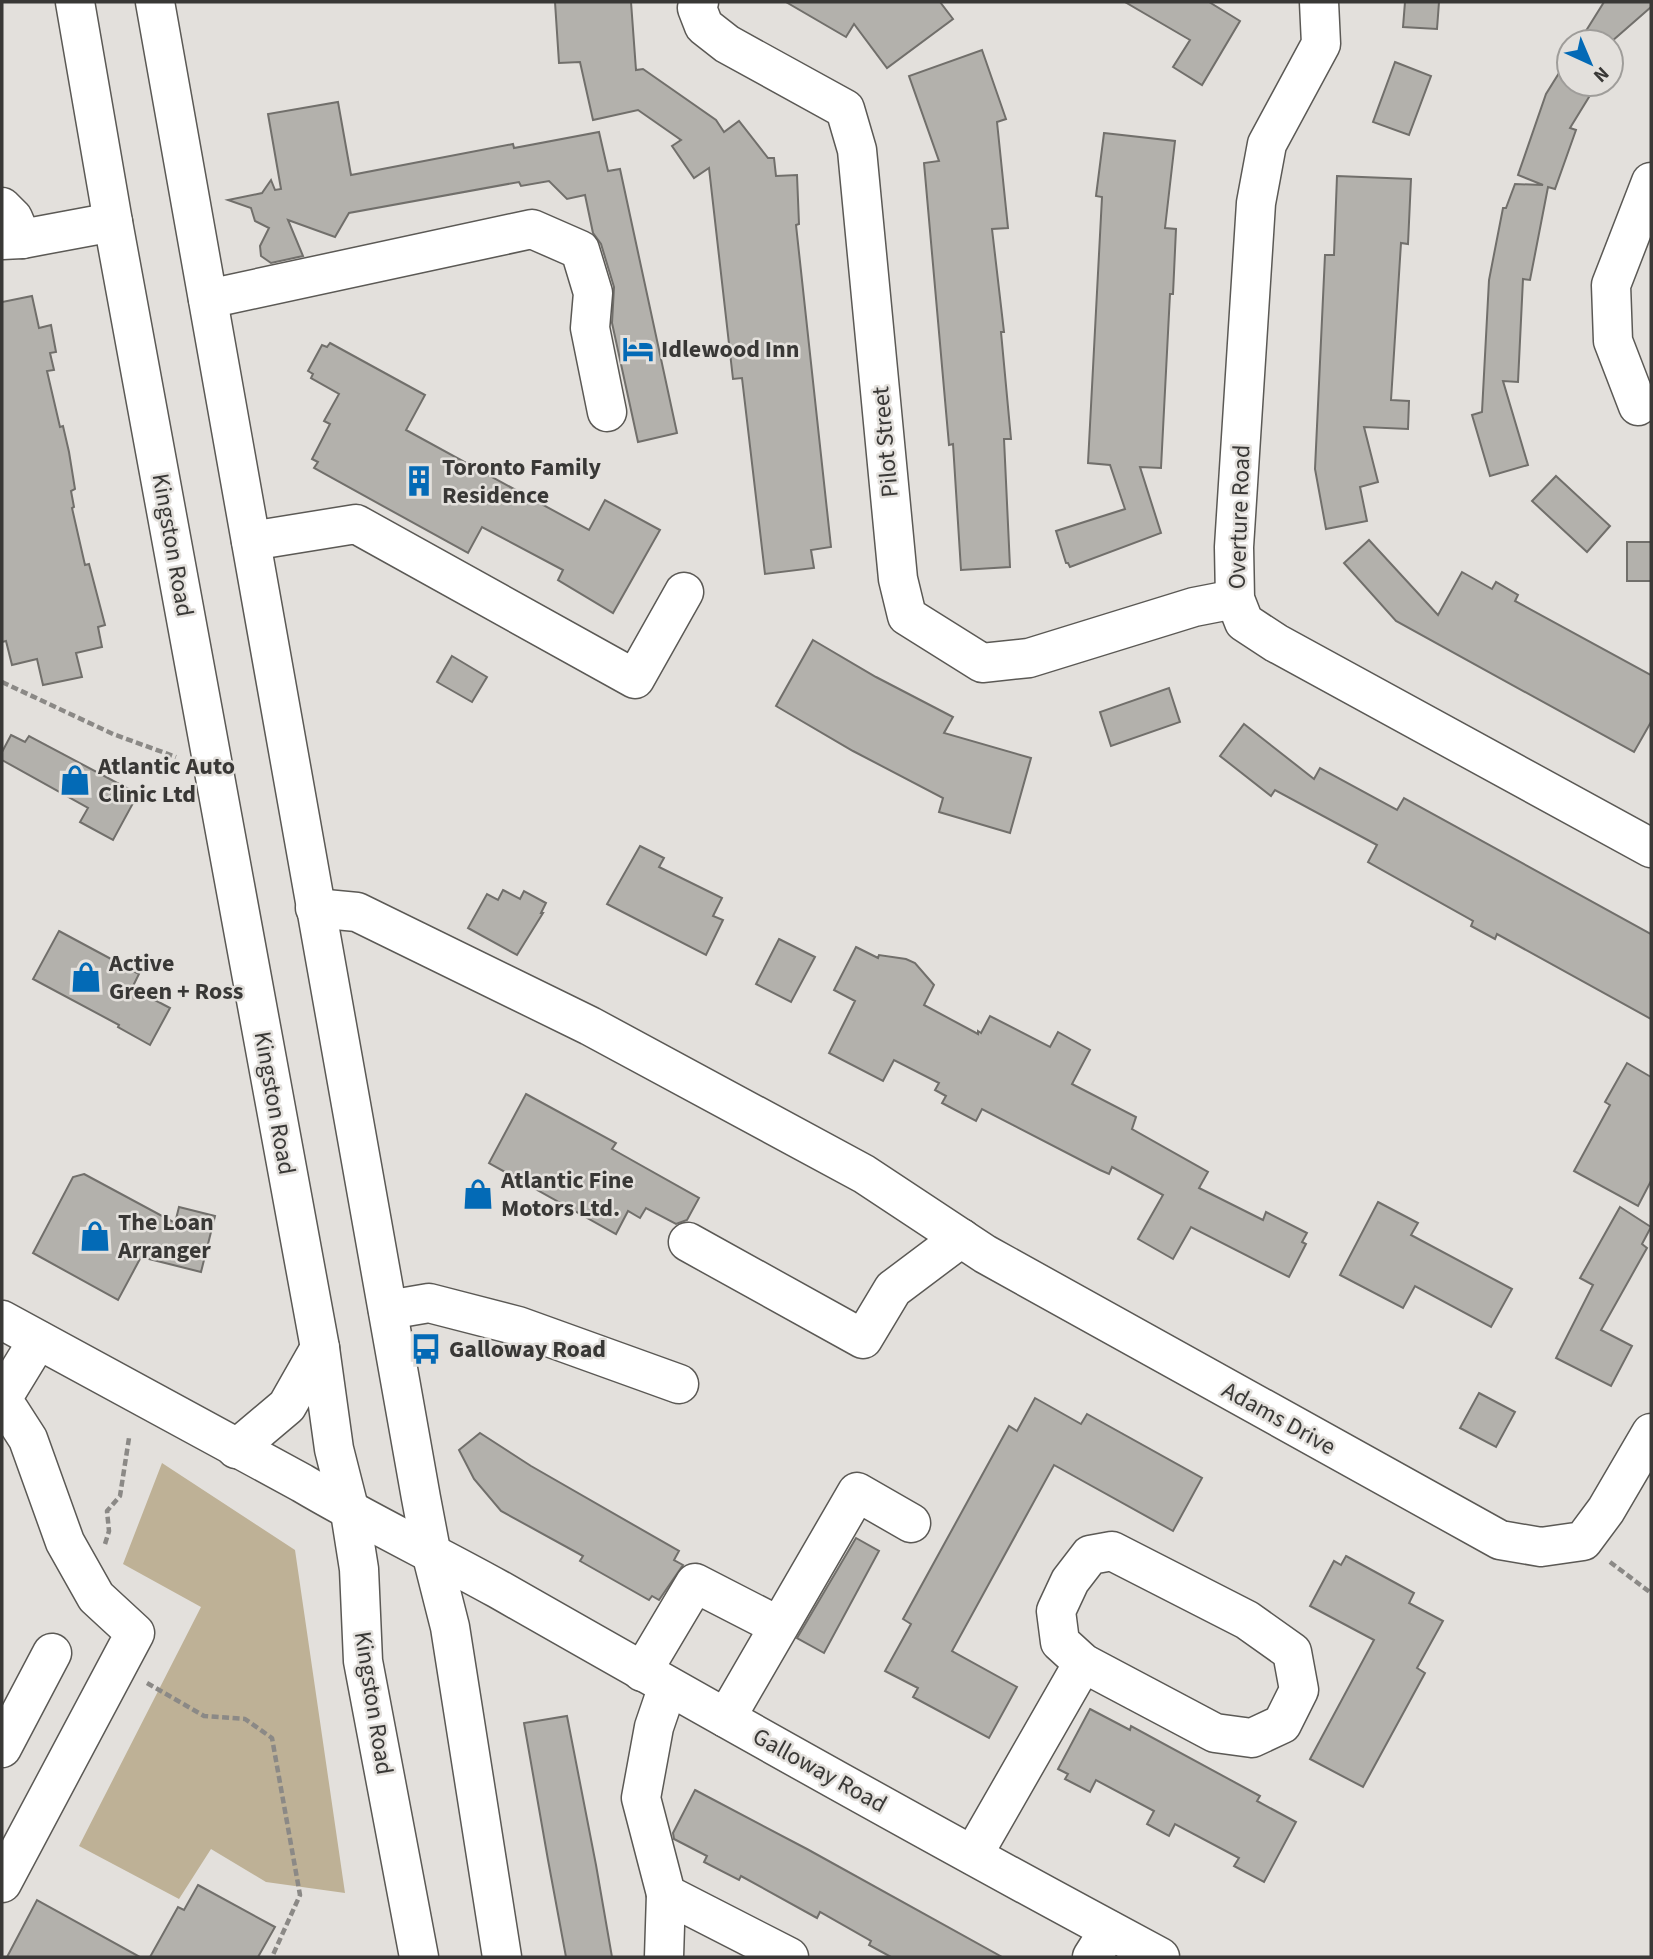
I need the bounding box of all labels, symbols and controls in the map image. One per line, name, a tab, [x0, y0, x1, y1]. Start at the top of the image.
north arrow	[1555, 28, 1625, 98]
text: N	[1587, 60, 1615, 88]
hotel icon: Idlewood Inn	[621, 332, 655, 366]
place label: Idlewood Inn	[661, 332, 799, 367]
street label: Pilot Street	[863, 385, 908, 499]
street label: Overture Road	[1219, 444, 1260, 590]
place label: Toronto Family Residence	[442, 450, 601, 513]
building icon: Toronto Family Residence	[402, 464, 436, 498]
street label: Kingston Road	[143, 471, 202, 619]
place label: Atlantic Auto Clinic Ltd	[97, 749, 235, 812]
shop icon: Atlantic Auto Clinic Ltd	[58, 763, 92, 797]
place label: Active Green + Ross	[108, 946, 243, 1009]
shop icon: Active Green + Ross	[69, 960, 103, 994]
street label: Kingston Road	[245, 1029, 304, 1177]
place label: Atlantic Fine Motors Ltd.	[500, 1163, 634, 1226]
shop icon: Atlantic Fine Motors Ltd.	[461, 1177, 495, 1211]
place label: The Loan Arranger	[117, 1205, 214, 1268]
shop icon: The Loan Arranger	[78, 1219, 112, 1253]
bus stop icon: Galloway Road	[409, 1332, 443, 1366]
place label: Galloway Road	[449, 1332, 606, 1367]
street label: Adams Drive	[1216, 1373, 1342, 1464]
street label: Kingston Road	[345, 1629, 402, 1777]
street label: Galloway Road	[746, 1719, 893, 1822]

